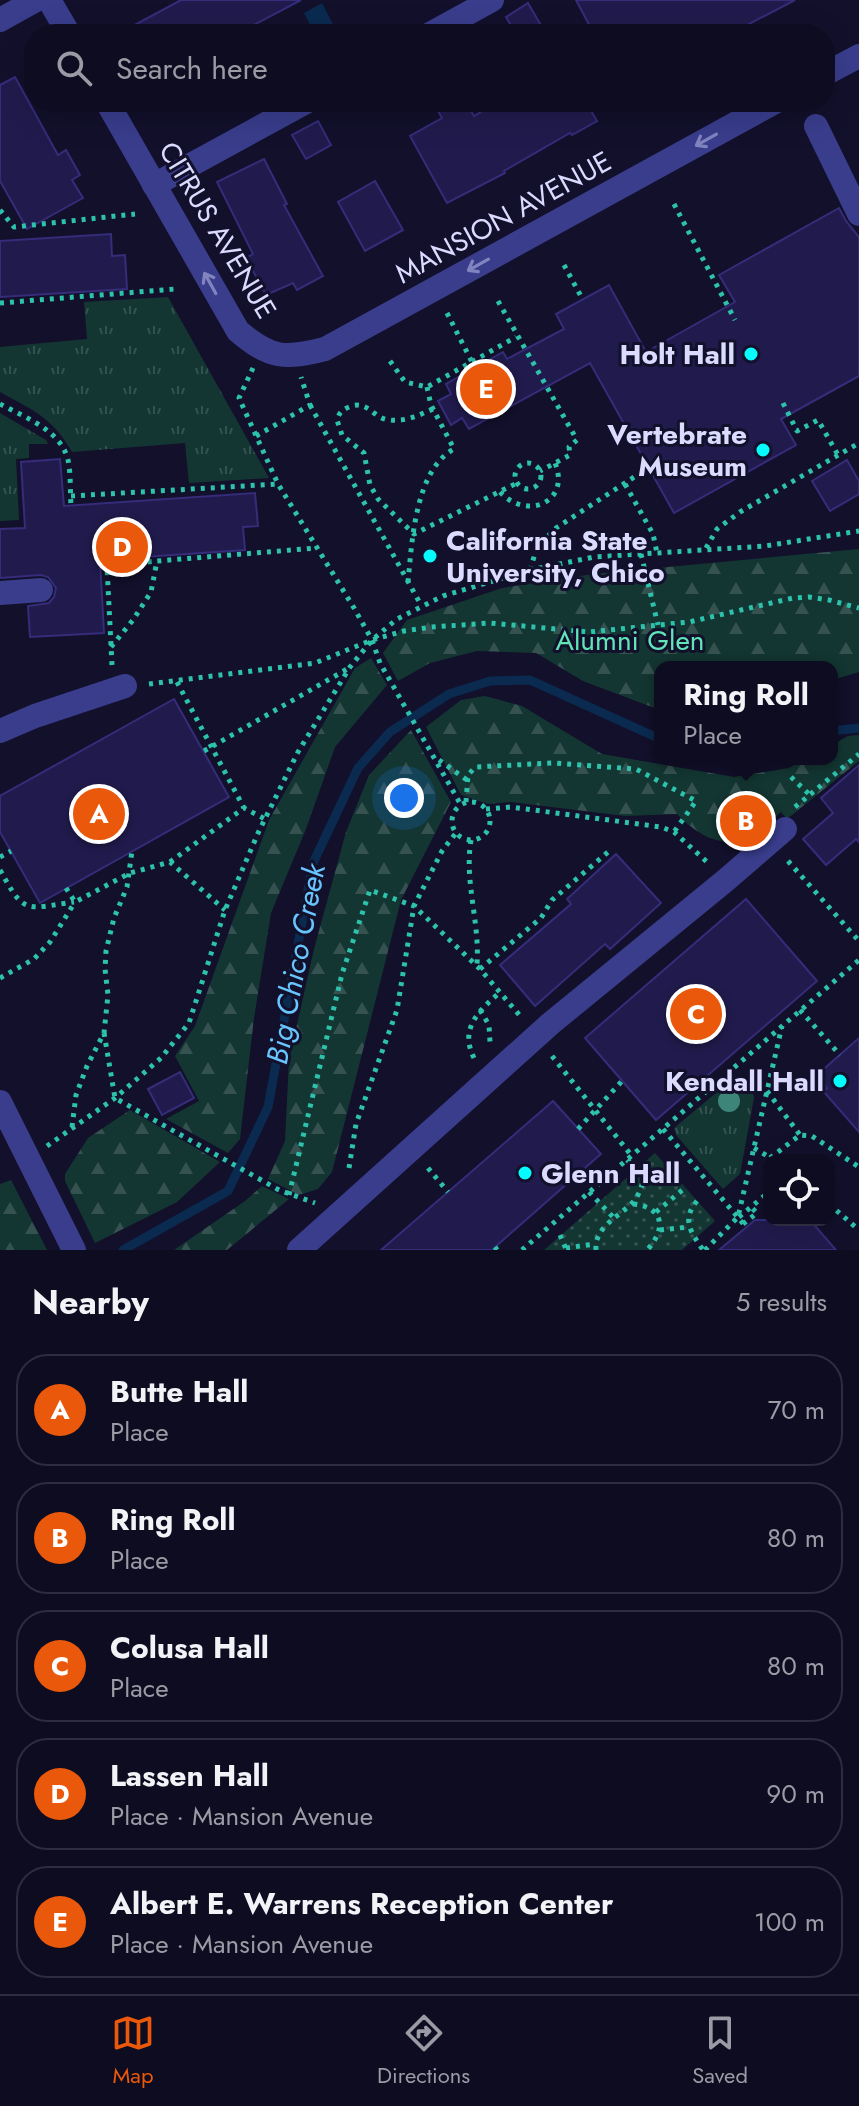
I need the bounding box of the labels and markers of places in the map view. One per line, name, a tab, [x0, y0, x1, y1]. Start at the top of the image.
place label: Holt Hall	[619, 334, 735, 375]
marker: Holt Hall	[742, 345, 760, 363]
pin: E	[460, 359, 512, 419]
place label: Vertebrate Museum	[606, 414, 747, 487]
marker: Vertebrate Museum	[754, 441, 772, 459]
pin: D	[96, 517, 148, 577]
place label: California State University, Chico	[446, 520, 665, 593]
marker: California State University, Chico	[421, 547, 439, 565]
pin: A	[73, 784, 125, 844]
pin: B	[720, 791, 772, 851]
pin: C	[670, 984, 722, 1044]
place label: Kendall Hall	[665, 1061, 824, 1102]
marker: Kendall Hall	[831, 1072, 849, 1090]
place label: Glenn Hall	[541, 1153, 680, 1194]
marker: Glenn Hall	[516, 1164, 534, 1182]

